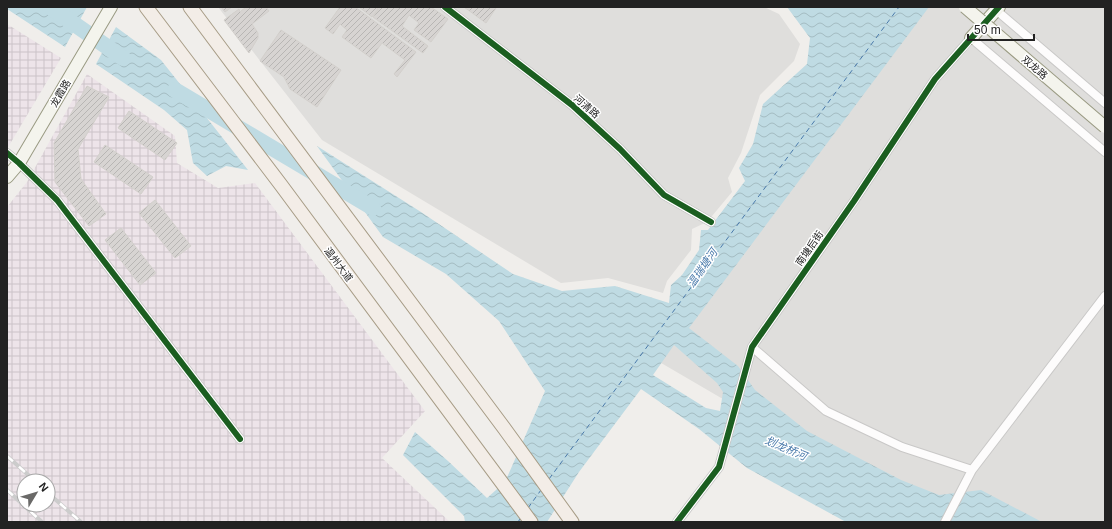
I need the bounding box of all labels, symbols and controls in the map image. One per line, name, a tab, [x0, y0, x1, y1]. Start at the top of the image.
scale bar	[968, 16, 1034, 42]
text: 50 m	[974, 23, 1001, 37]
street label: 双龙路	[1020, 53, 1050, 81]
street label: 龙霞路	[48, 78, 73, 109]
street label: 河清路	[572, 92, 602, 120]
street label: 南塘后街	[793, 229, 825, 268]
street label: 温州大道	[322, 245, 355, 284]
water label: 温瑞塘河	[684, 245, 721, 289]
water label: 划龙桥河	[763, 434, 810, 463]
north arrow	[16, 473, 56, 513]
text: N	[37, 480, 51, 494]

